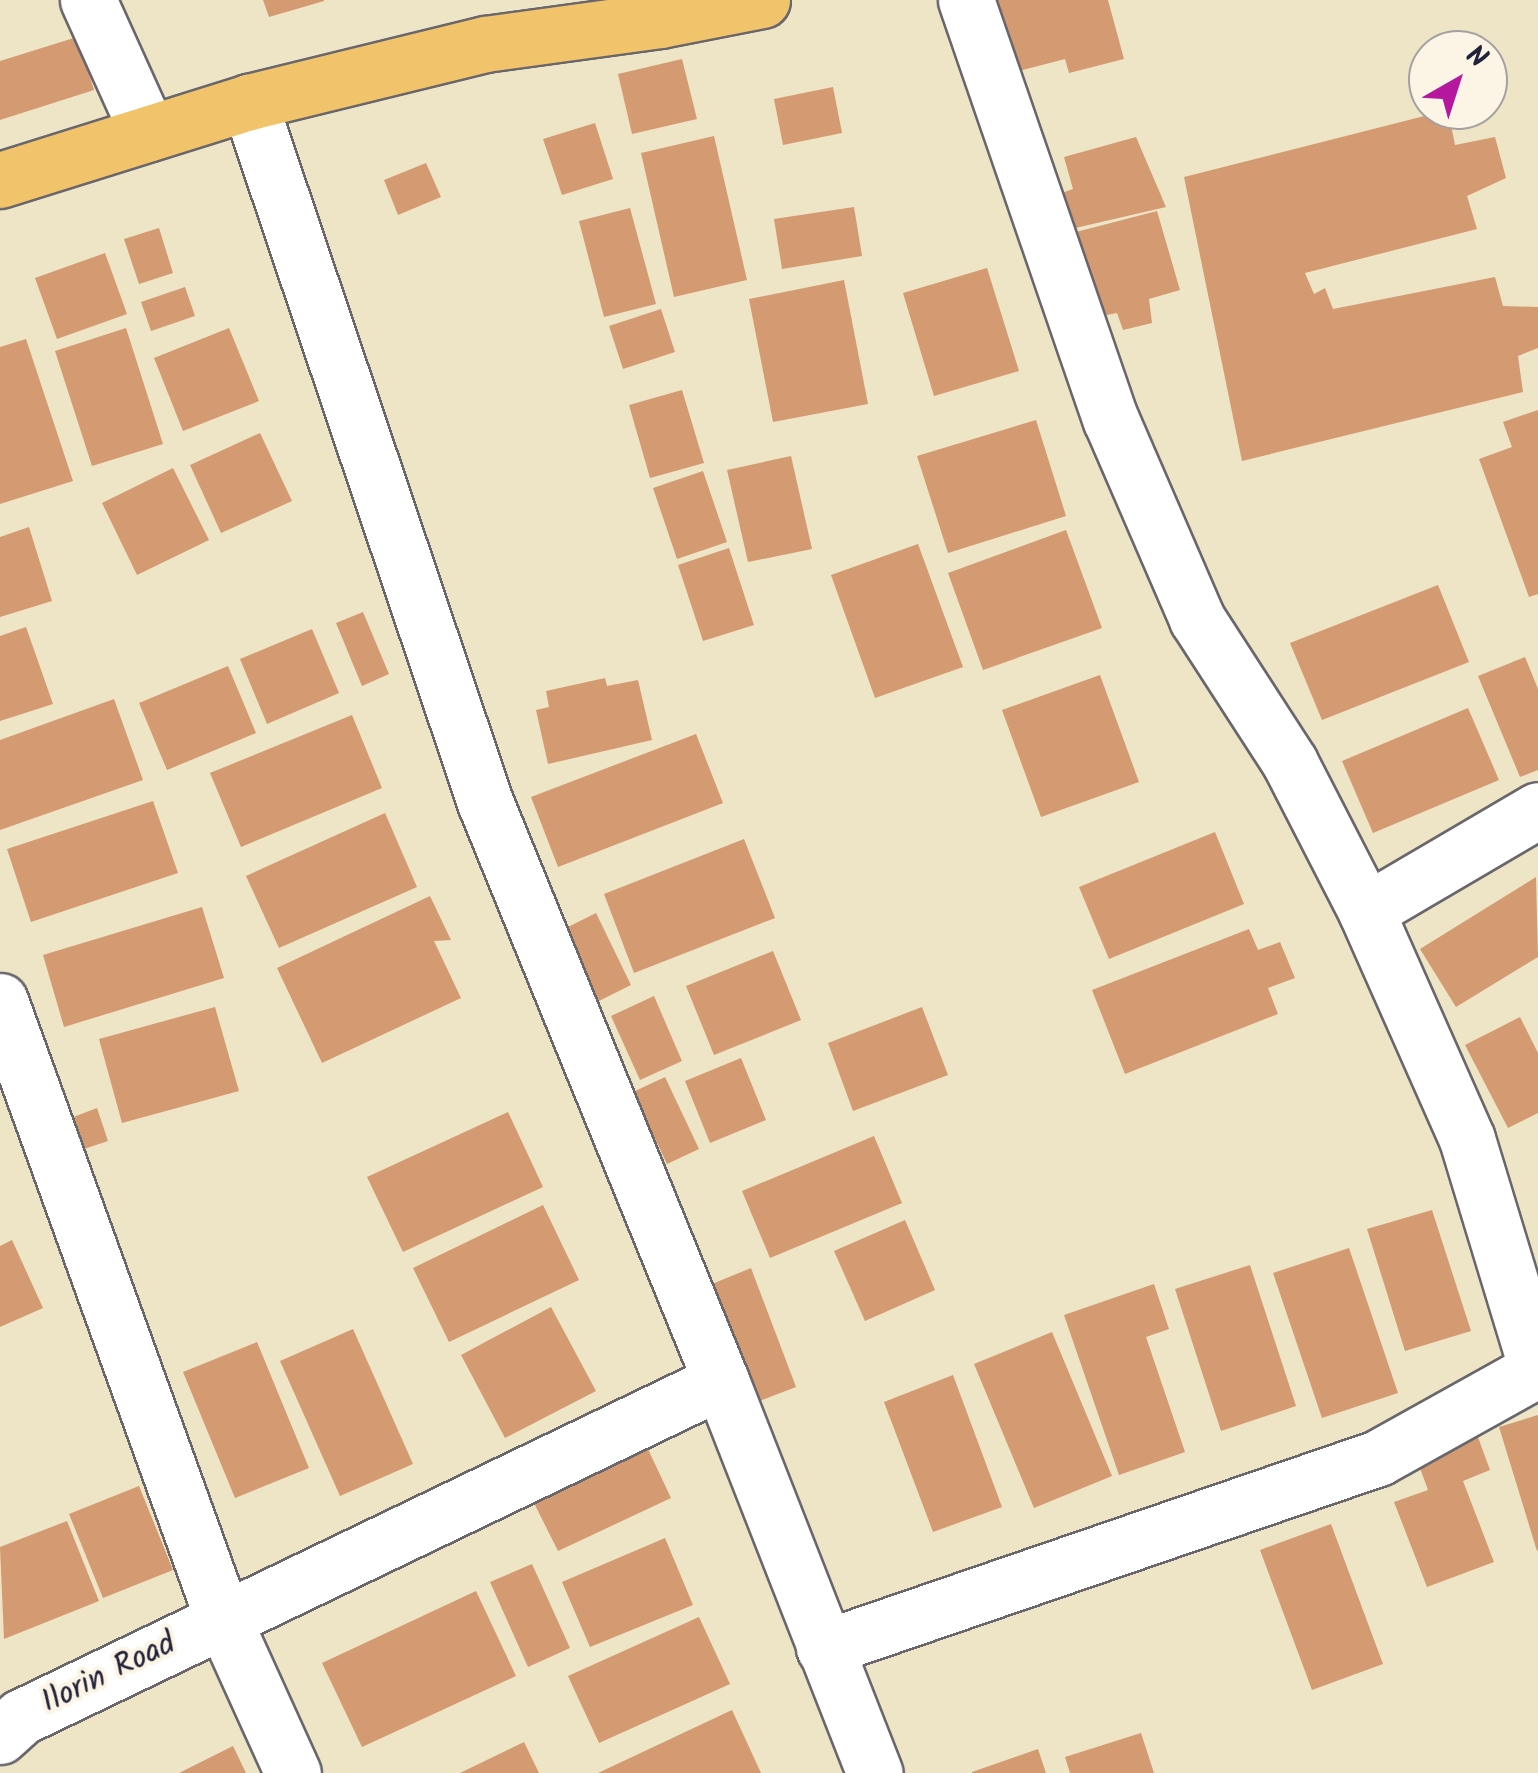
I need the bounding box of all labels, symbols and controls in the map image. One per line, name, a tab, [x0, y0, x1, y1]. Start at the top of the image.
north arrow	[1408, 30, 1508, 130]
text: N	[1455, 35, 1497, 81]
street label: Ilorin Road	[36, 1625, 182, 1723]

